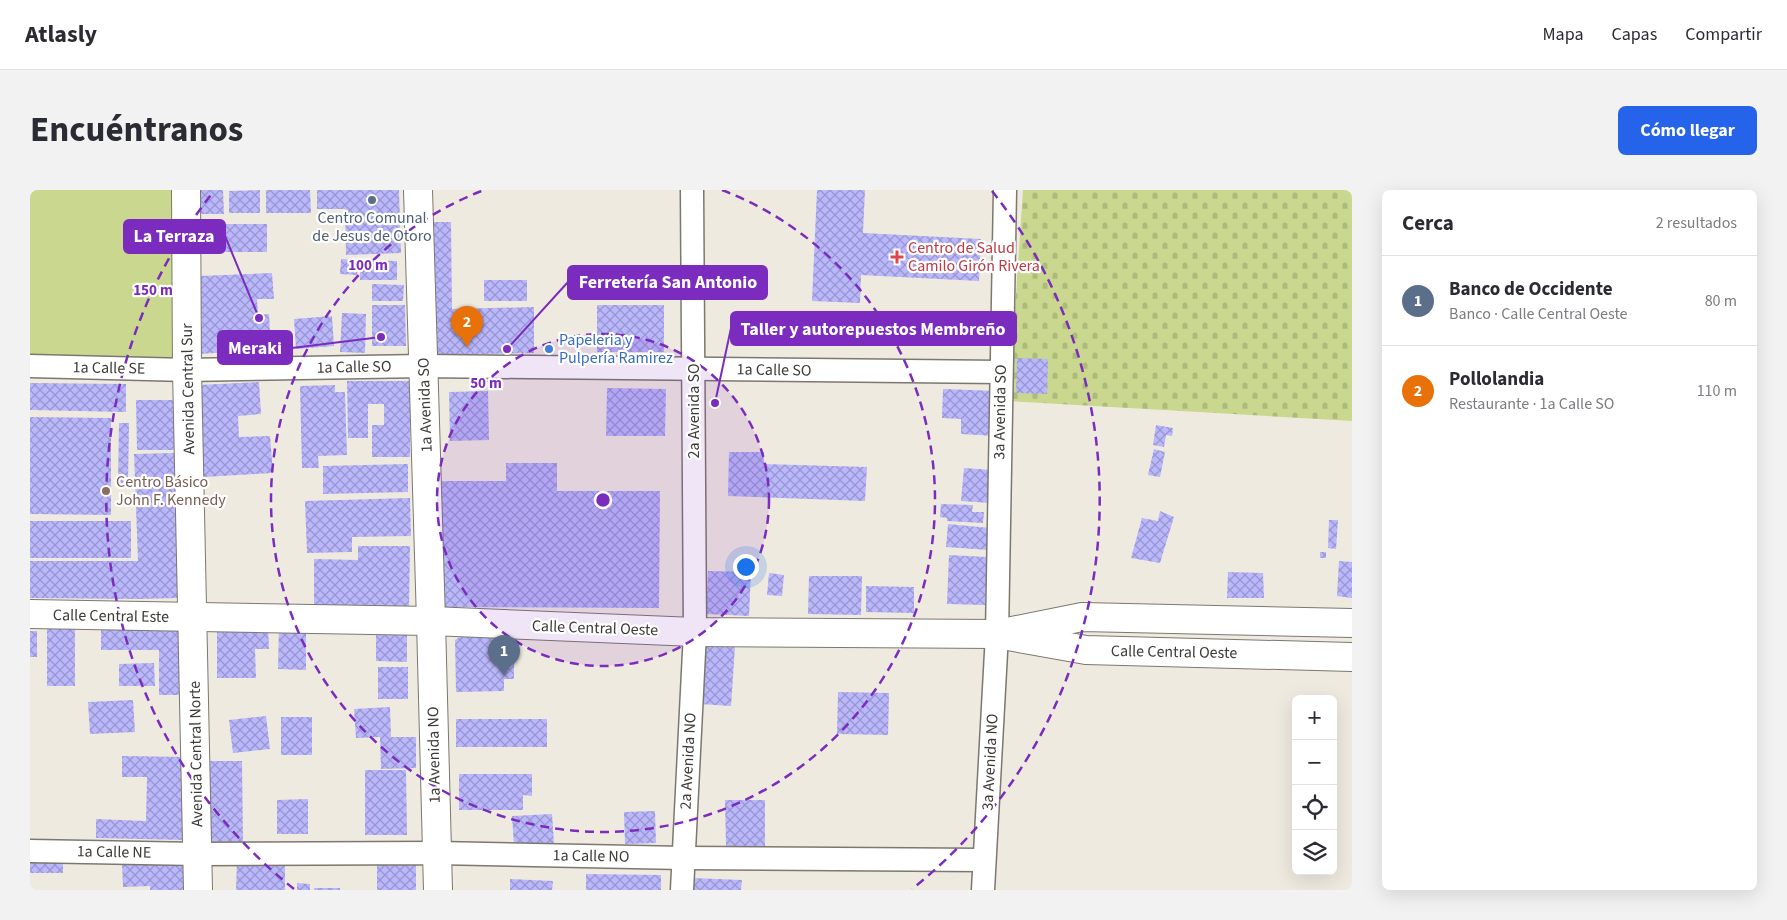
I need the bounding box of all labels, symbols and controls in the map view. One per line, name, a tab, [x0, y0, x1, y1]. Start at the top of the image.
text: Atlasly	[25, 17, 97, 52]
text: Mapa	[1543, 22, 1584, 47]
text: Capas	[1612, 22, 1657, 47]
text: Compartir	[1685, 22, 1762, 47]
text: Encuéntranos	[30, 105, 243, 155]
button: Cómo llegar	[1618, 106, 1757, 155]
marker: Centro Comunal de Jesus de Otoro	[366, 194, 378, 206]
place label: Centro Comunal de Jesus de Otoro	[312, 207, 432, 247]
text: Cerca	[1402, 208, 1454, 238]
text: 2 resultados	[1656, 212, 1737, 234]
callout: La Terraza	[124, 220, 225, 253]
text: La Terraza	[133, 224, 215, 249]
place label: Centro de Salud Camilo Girón Rivera	[908, 237, 1040, 277]
marker: Centro de Salud Camilo Girón Rivera	[890, 250, 904, 264]
text: 100 m	[348, 255, 388, 276]
callout: Ferretería San Antonio	[568, 266, 767, 299]
text: Ferretería San Antonio	[579, 270, 757, 295]
text: Banco de Occidente	[1449, 276, 1613, 303]
text: 150 m	[133, 280, 173, 301]
text: 1	[1414, 290, 1422, 312]
text: 80 m	[1705, 290, 1737, 312]
text: Banco · Calle Central Oeste	[1449, 303, 1628, 325]
pin: 2	[451, 306, 483, 347]
callout: Taller y autorepuestos Membreño	[731, 312, 1016, 345]
text: Taller y autorepuestos Membreño	[740, 317, 1006, 342]
street label: Avenida Central Sur	[176, 323, 200, 455]
place label: Papeleria y Pulpería Ramirez	[559, 329, 673, 369]
callout: Meraki	[218, 331, 292, 364]
text: Meraki	[228, 336, 282, 361]
marker: Papeleria y Pulpería Ramirez	[543, 343, 555, 355]
street label: 1a Calle SO	[316, 355, 392, 379]
street label: 1a Calle SE	[72, 356, 146, 380]
street label: 1a Avenida SO	[412, 357, 438, 453]
street label: 1a Calle SO	[736, 358, 812, 382]
street label: 2a Avenida SO	[683, 363, 705, 459]
street label: 3a Avenida SO	[988, 364, 1012, 460]
text: Pollolandia	[1449, 366, 1544, 393]
text: 50 m	[470, 373, 502, 394]
text: 2	[1414, 380, 1422, 402]
text: 110 m	[1697, 380, 1737, 402]
text: Restaurante · 1a Calle SO	[1449, 393, 1614, 415]
place label: Centro Básico John F. Kennedy	[116, 471, 226, 511]
marker: Centro Básico John F. Kennedy	[100, 485, 112, 497]
centre of rings	[594, 491, 612, 509]
your location	[733, 554, 759, 580]
street label: Calle Central Este	[53, 604, 169, 628]
street label: Calle Central Oeste	[531, 615, 659, 641]
pin: 1	[488, 635, 520, 676]
street label: Calle Central Oeste	[1111, 640, 1237, 664]
street label: Avenida Central Norte	[184, 681, 208, 827]
map controls	[1292, 695, 1337, 875]
button: +	[1292, 695, 1337, 740]
street label: 1a Avenida NO	[422, 706, 446, 804]
street label: 2a Avenida NO	[674, 712, 702, 810]
street label: 3a Avenida NO	[976, 713, 1004, 811]
button: −	[1292, 740, 1337, 785]
button: locate	[1292, 785, 1337, 830]
button: layers	[1292, 830, 1337, 875]
street label: 1a Calle NE	[77, 840, 151, 864]
street label: 1a Calle NO	[552, 844, 630, 868]

